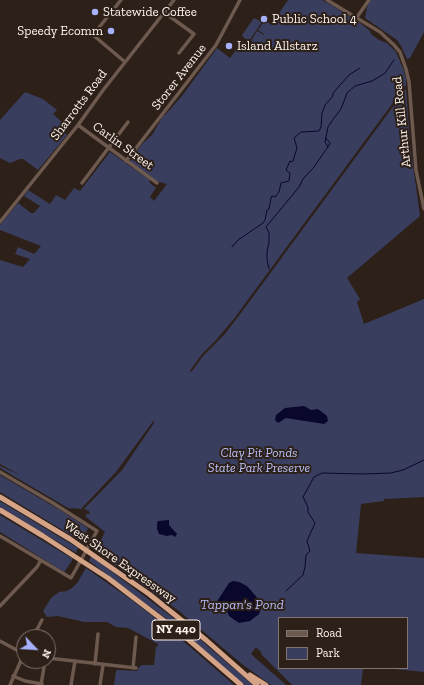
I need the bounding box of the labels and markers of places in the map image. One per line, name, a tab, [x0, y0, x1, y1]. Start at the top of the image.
place label: Statewide Coffee	[103, 4, 197, 20]
marker: Statewide Coffee	[90, 7, 100, 17]
place label: Public School 4	[272, 11, 357, 27]
marker: Public School 4	[259, 14, 269, 24]
place label: Speedy Ecomm	[17, 23, 103, 39]
marker: Speedy Ecomm	[106, 26, 116, 36]
place label: Island Allstarz	[237, 38, 318, 54]
marker: Island Allstarz	[224, 41, 234, 51]

